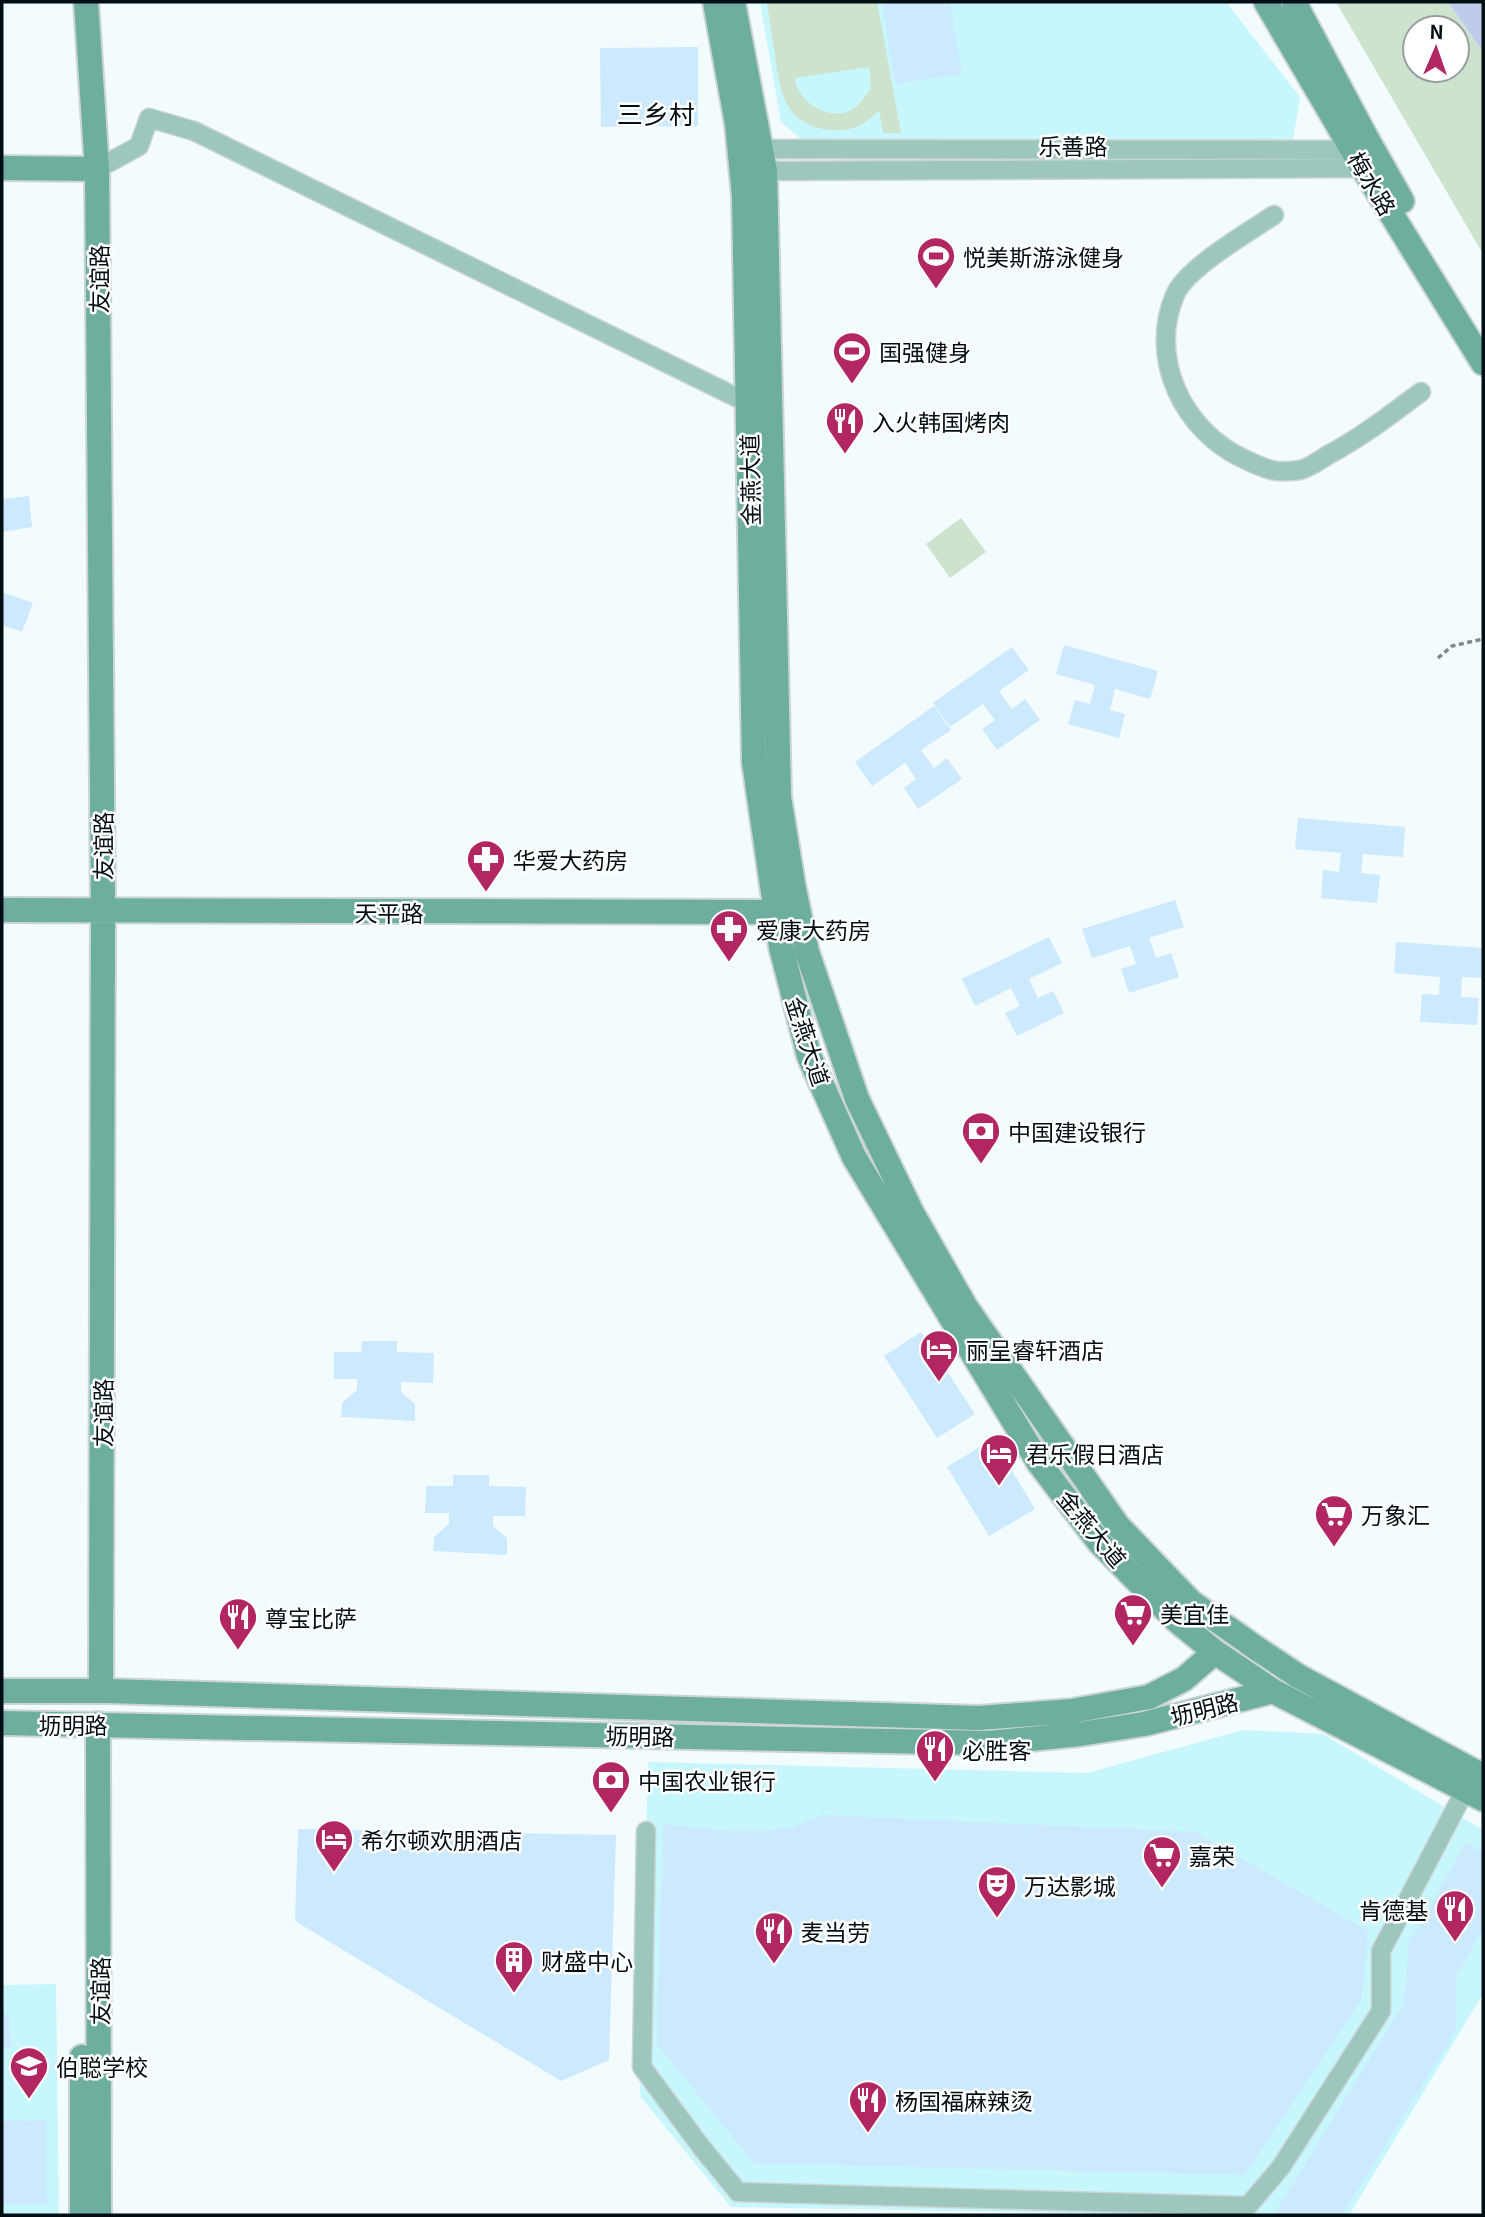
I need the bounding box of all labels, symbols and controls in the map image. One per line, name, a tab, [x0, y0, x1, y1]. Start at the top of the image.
north arrow	[1401, 14, 1471, 84]
text: N	[1429, 17, 1444, 44]
district label: 三乡村	[617, 94, 695, 131]
street label: 乐善路	[1039, 128, 1108, 162]
street label: 梅水路	[1341, 145, 1405, 221]
sports icon: 悦美斯游泳健身	[915, 235, 957, 290]
place label: 悦美斯游泳健身	[963, 239, 1124, 273]
street label: 友谊路	[81, 245, 115, 314]
sports icon: 国强健身	[831, 330, 873, 385]
place label: 国强健身	[879, 334, 971, 368]
restaurant icon: 入火韩国烤肉	[824, 400, 866, 455]
place label: 入火韩国烤肉	[872, 404, 1010, 438]
street label: 金燕大道	[731, 434, 767, 526]
street label: 友谊路	[85, 812, 119, 881]
pharmacy icon: 华爱大药房	[465, 838, 507, 893]
place label: 华爱大药房	[513, 842, 628, 876]
street label: 天平路	[355, 895, 424, 929]
pharmacy icon: 爱康大药房	[708, 908, 750, 963]
place label: 爱康大药房	[756, 912, 871, 946]
street label: 金燕大道	[779, 992, 839, 1090]
bank icon: 中国建设银行	[960, 1110, 1002, 1165]
place label: 中国建设银行	[1008, 1114, 1146, 1148]
hotel icon: 丽呈睿轩酒店	[918, 1328, 960, 1383]
place label: 丽呈睿轩酒店	[966, 1332, 1104, 1366]
street label: 友谊路	[85, 1379, 119, 1448]
hotel icon: 君乐假日酒店	[978, 1432, 1020, 1487]
place label: 君乐假日酒店	[1026, 1436, 1164, 1470]
street label: 金燕大道	[1050, 1482, 1136, 1574]
supermarket icon: 万象汇	[1313, 1493, 1355, 1548]
place label: 万象汇	[1361, 1497, 1430, 1531]
supermarket icon: 美宜佳	[1112, 1592, 1154, 1647]
restaurant icon: 尊宝比萨	[217, 1596, 259, 1651]
place label: 美宜佳	[1160, 1596, 1229, 1630]
place label: 尊宝比萨	[265, 1600, 357, 1634]
street label: 坜明路	[1166, 1683, 1242, 1733]
street label: 坜明路	[39, 1707, 108, 1741]
street label: 坜明路	[605, 1717, 675, 1753]
restaurant icon: 必胜客	[914, 1728, 956, 1783]
place label: 必胜客	[962, 1732, 1031, 1766]
bank icon: 中国农业银行	[590, 1759, 632, 1814]
place label: 中国农业银行	[638, 1763, 776, 1797]
hotel icon: 希尔顿欢朋酒店	[313, 1818, 355, 1873]
place label: 希尔顿欢朋酒店	[361, 1822, 522, 1856]
supermarket icon: 嘉荣	[1141, 1834, 1183, 1889]
place label: 嘉荣	[1189, 1838, 1235, 1872]
theatre icon: 万达影城	[976, 1864, 1018, 1919]
place label: 万达影城	[1024, 1868, 1116, 1902]
restaurant icon: 肯德基	[1434, 1888, 1476, 1943]
place label: 肯德基	[1359, 1892, 1428, 1926]
restaurant icon: 麦当劳	[753, 1910, 795, 1965]
place label: 麦当劳	[801, 1914, 870, 1948]
building icon: 财盛中心	[493, 1939, 535, 1994]
place label: 财盛中心	[541, 1943, 633, 1977]
street label: 友谊路	[82, 1957, 116, 2026]
school or university icon: 伯聪学校	[8, 2045, 50, 2100]
place label: 伯聪学校	[56, 2049, 148, 2083]
restaurant icon: 杨国福麻辣烫	[847, 2079, 889, 2134]
place label: 杨国福麻辣烫	[895, 2083, 1033, 2117]

